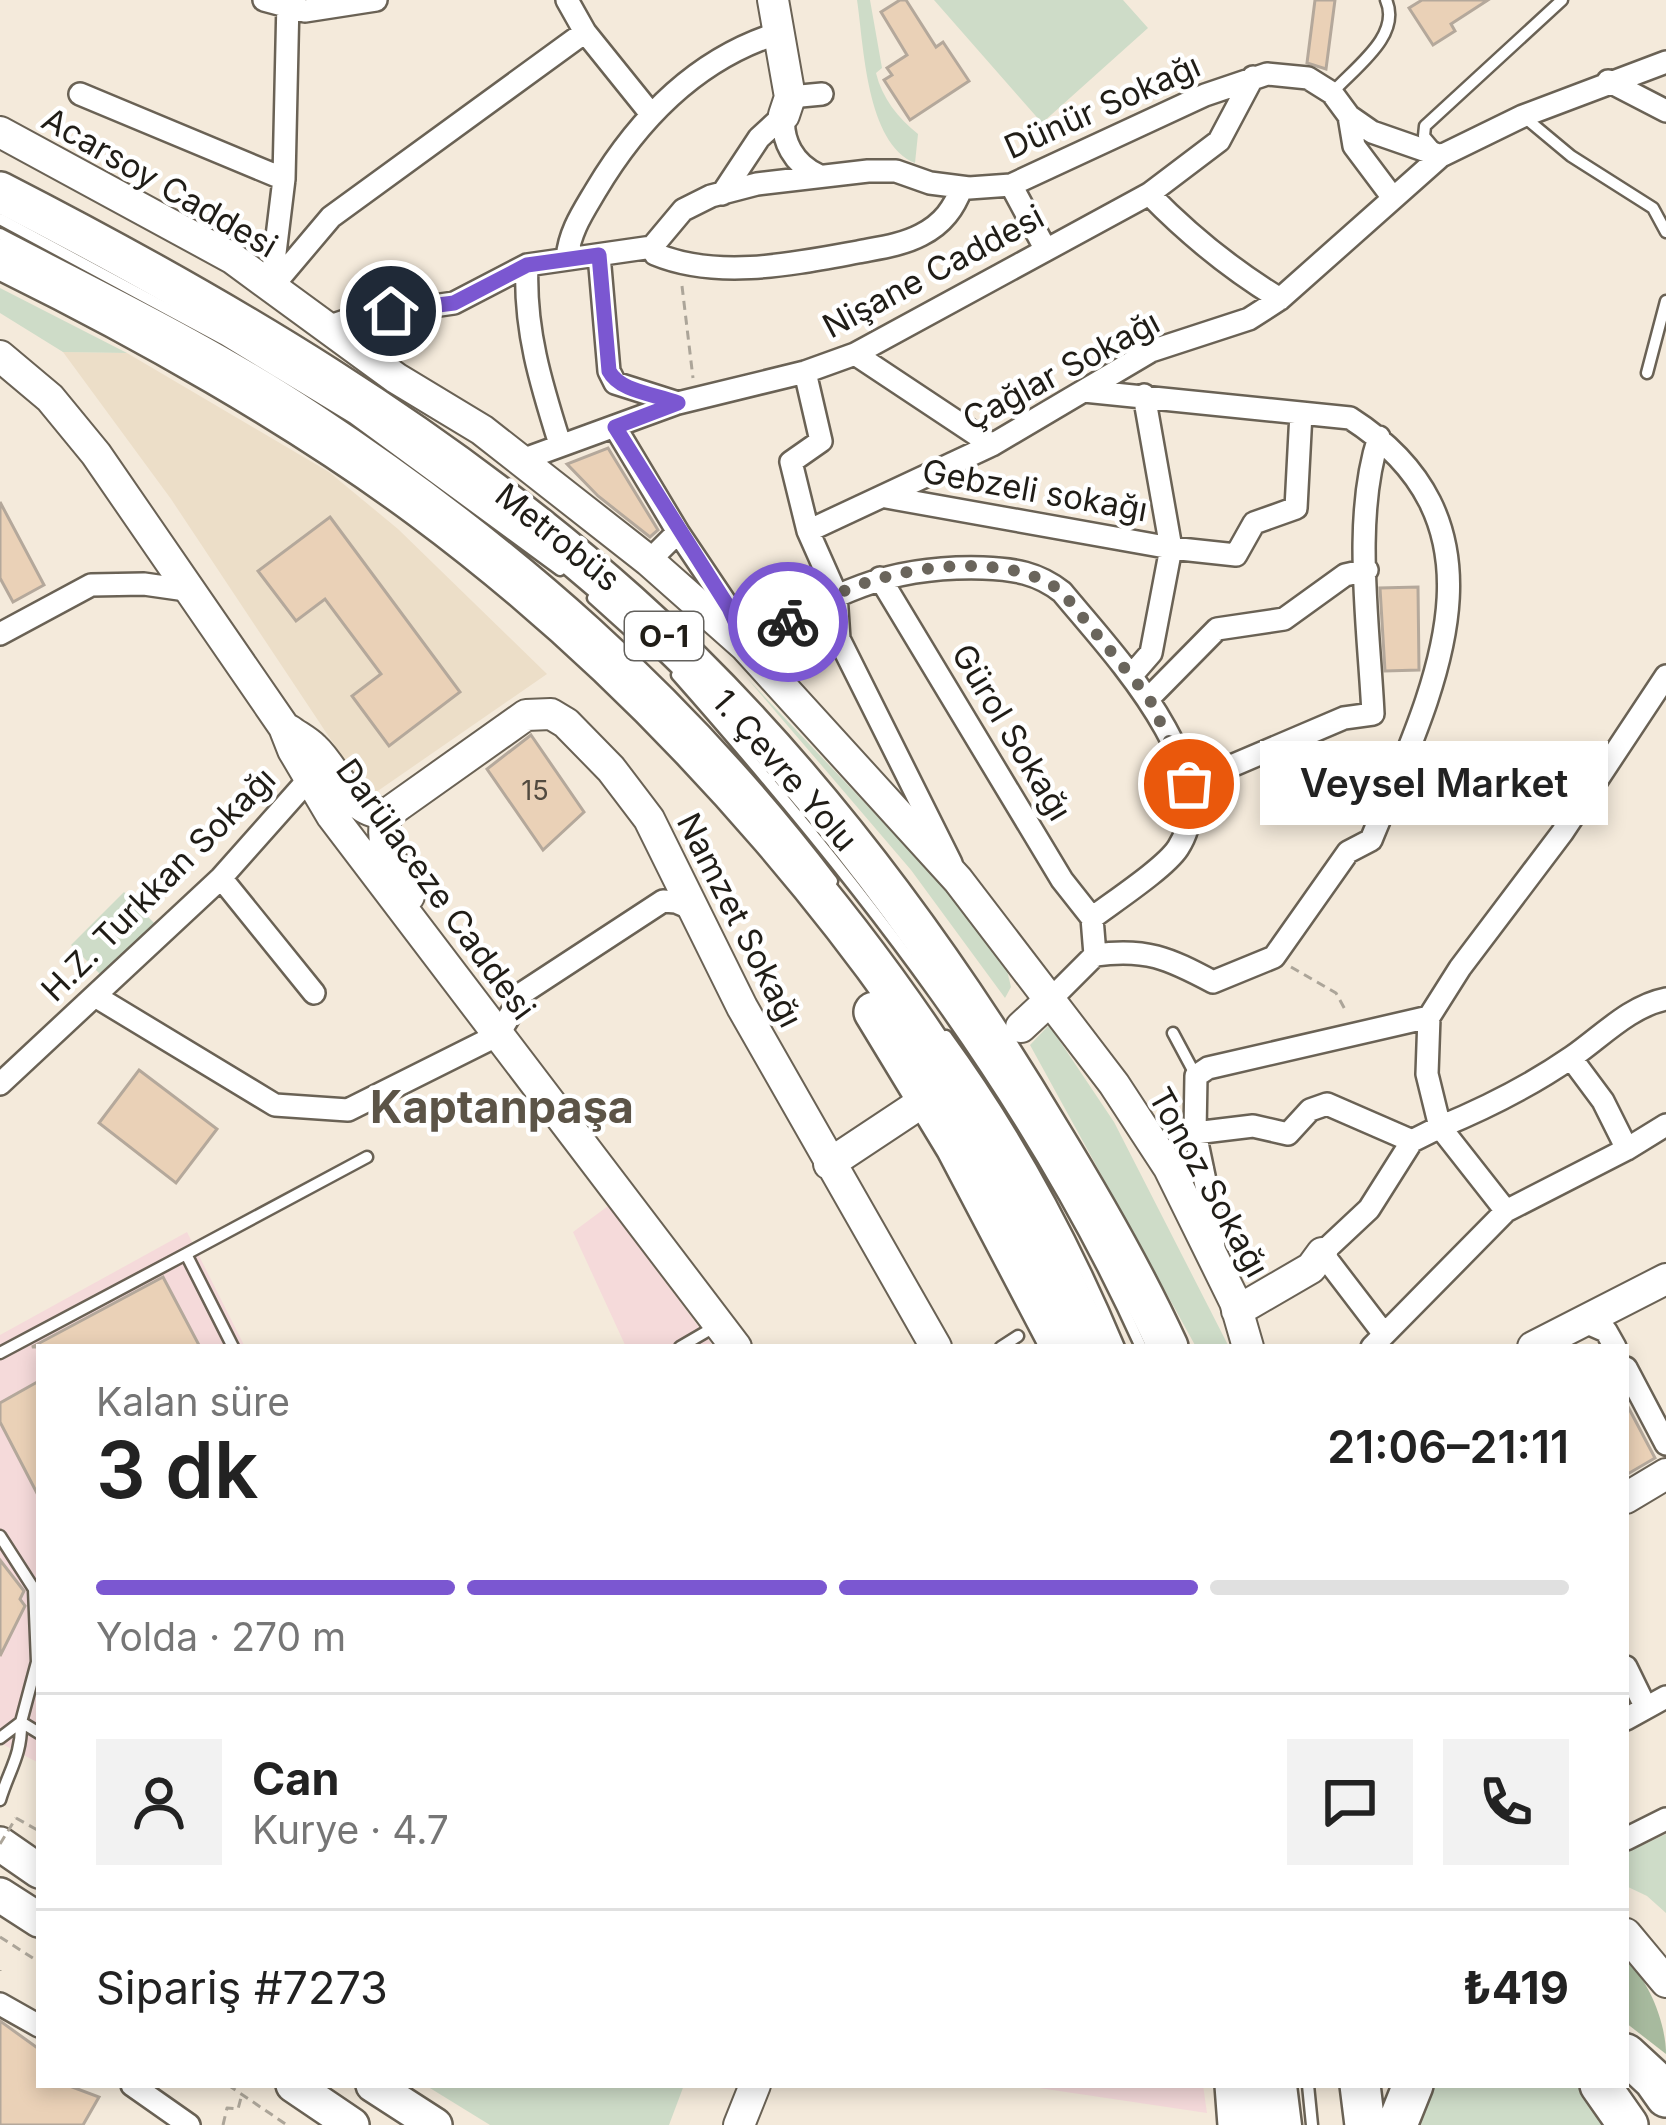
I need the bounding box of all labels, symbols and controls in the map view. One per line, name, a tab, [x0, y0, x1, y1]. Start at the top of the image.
street label: Dünür Sokağı	[998, 45, 1206, 167]
street label: Acarsoy Caddesi	[35, 98, 285, 266]
street label: Nişane Caddesi	[816, 196, 1050, 346]
pin	[340, 260, 442, 362]
icon: home	[358, 278, 424, 344]
street label: Çağlar Sokağı	[956, 301, 1166, 439]
street label: Gebzeli sokağı	[919, 451, 1151, 529]
street label: Metrobüs	[488, 475, 628, 599]
courier	[728, 562, 848, 682]
icon: bike	[755, 589, 821, 655]
road number: O-1	[625, 612, 703, 660]
street label: Gürol Sokağı	[944, 636, 1080, 828]
street label: 1. Çevre Yolu	[704, 681, 866, 859]
pin	[1138, 733, 1240, 835]
callout: Veysel Market	[1261, 742, 1609, 826]
street label: Darülaceze Caddesi	[328, 751, 544, 1027]
icon: bag	[1156, 751, 1222, 817]
street label: H.Z. Turkkan Sokağı	[33, 759, 283, 1009]
text: Veysel Market	[1300, 759, 1568, 806]
house number: 15	[521, 774, 549, 807]
street label: Namzet Sokağı	[669, 806, 811, 1034]
district label: Kaptanpaşa	[370, 1079, 634, 1134]
street label: Tonoz Sokağı	[1140, 1080, 1278, 1284]
text: Kalan süre	[96, 1378, 290, 1425]
text: 21:06–21:11	[1327, 1419, 1569, 1474]
text: 3 dk	[96, 1422, 258, 1517]
text: Yolda · 270 m	[96, 1613, 346, 1660]
button: person	[96, 1739, 222, 1865]
button: chat	[1287, 1739, 1413, 1865]
button: phone	[1443, 1739, 1569, 1865]
text: Can	[252, 1751, 339, 1806]
text: Kurye · 4.7	[252, 1806, 449, 1853]
text: Sipariş #7273	[96, 1960, 388, 2015]
text: ₺419	[1463, 1960, 1569, 2015]

